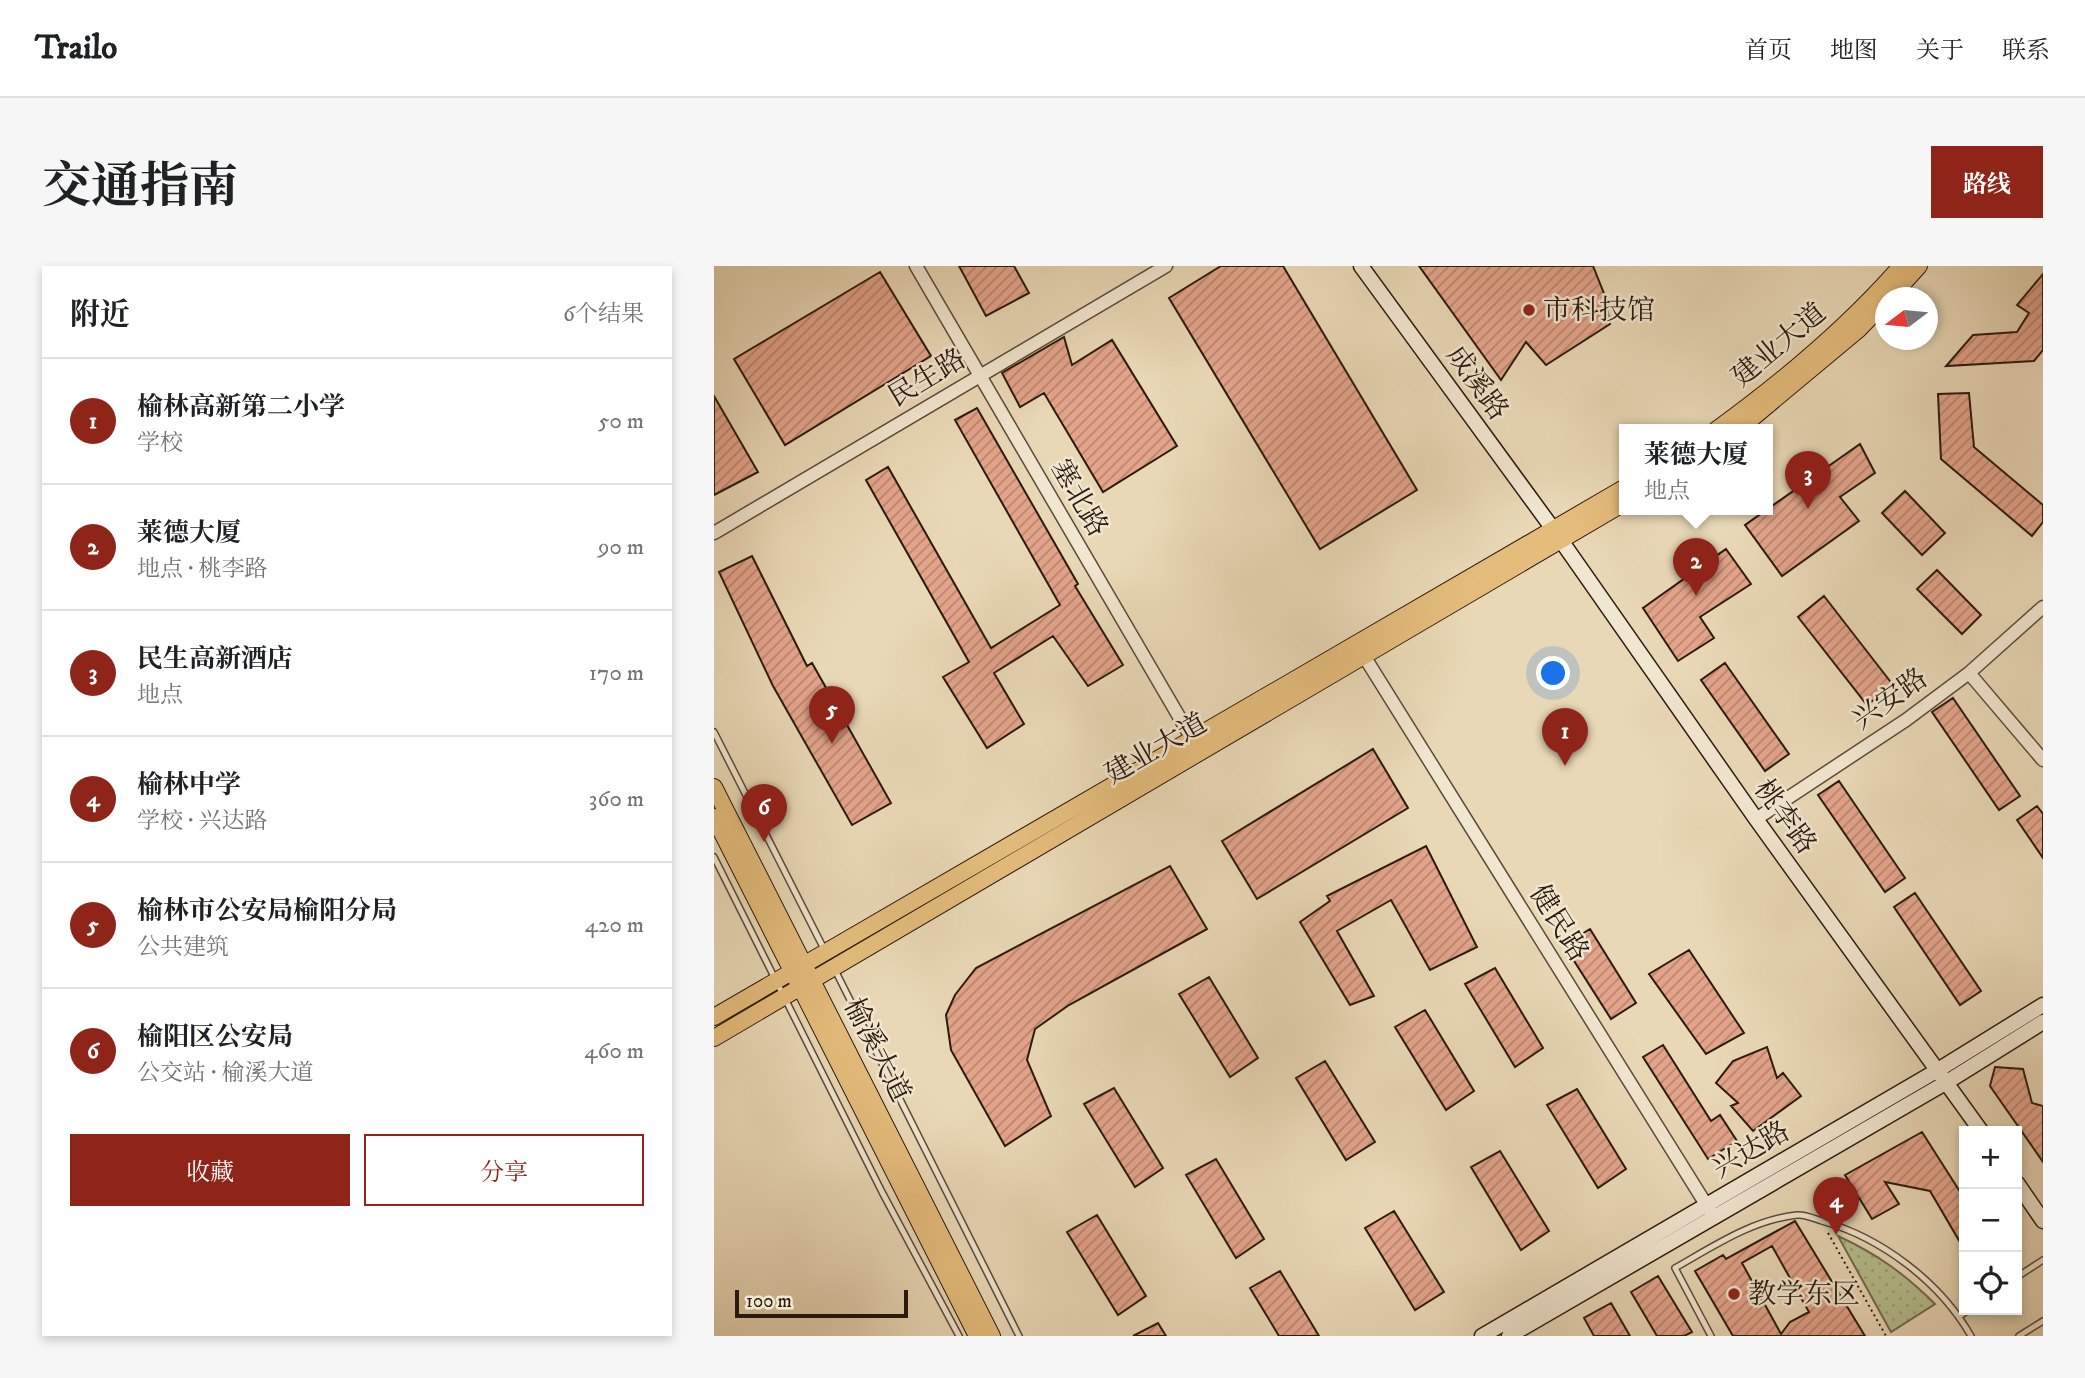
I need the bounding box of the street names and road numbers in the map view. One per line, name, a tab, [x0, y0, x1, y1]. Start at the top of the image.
street label: 建业大道	[1725, 296, 1833, 394]
street label: 成溪路	[1438, 339, 1516, 427]
street label: 民生路	[882, 341, 972, 415]
street label: 塞北路	[1043, 453, 1115, 543]
street label: 兴安路	[1846, 661, 1934, 737]
street label: 建业大道	[1099, 706, 1213, 792]
street label: 桃李路	[1746, 773, 1824, 861]
street label: 健民路	[1522, 878, 1596, 968]
street label: 榆溪大道	[836, 992, 918, 1108]
street label: 兴达路	[1706, 1114, 1796, 1186]

